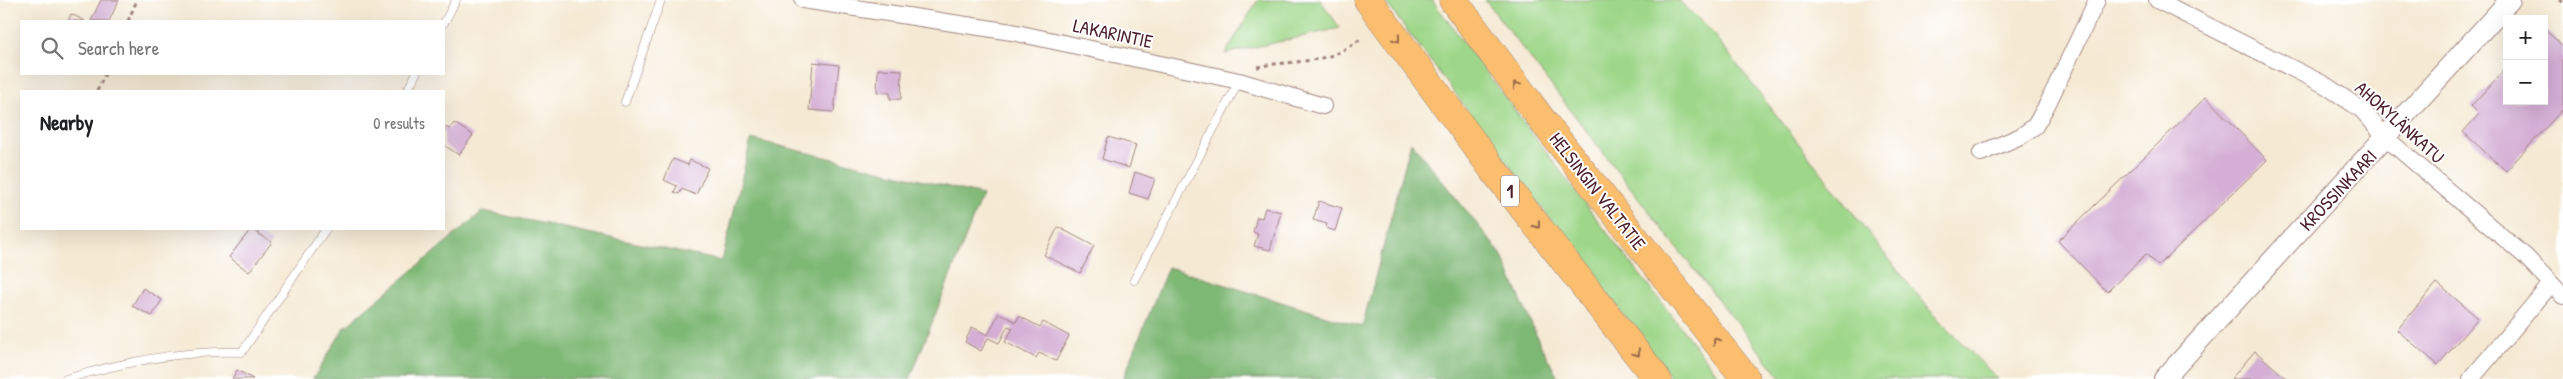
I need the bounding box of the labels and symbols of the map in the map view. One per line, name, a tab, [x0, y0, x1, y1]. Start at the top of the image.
street label: LAKARINTIE	[1071, 12, 1156, 54]
one-way arrow	[1391, 33, 1400, 43]
street label: AHOKYLÄNKATU	[2350, 75, 2450, 169]
one-way arrow	[1513, 81, 1522, 91]
street label: HELSINGIN VALTATIE	[1544, 127, 1653, 256]
street label: KROSSINKAARI	[2293, 144, 2383, 236]
road number: 1	[1501, 176, 1519, 207]
one-way arrow	[1531, 219, 1539, 228]
one-way arrow	[1713, 338, 1721, 347]
one-way arrow	[1631, 347, 1639, 356]

